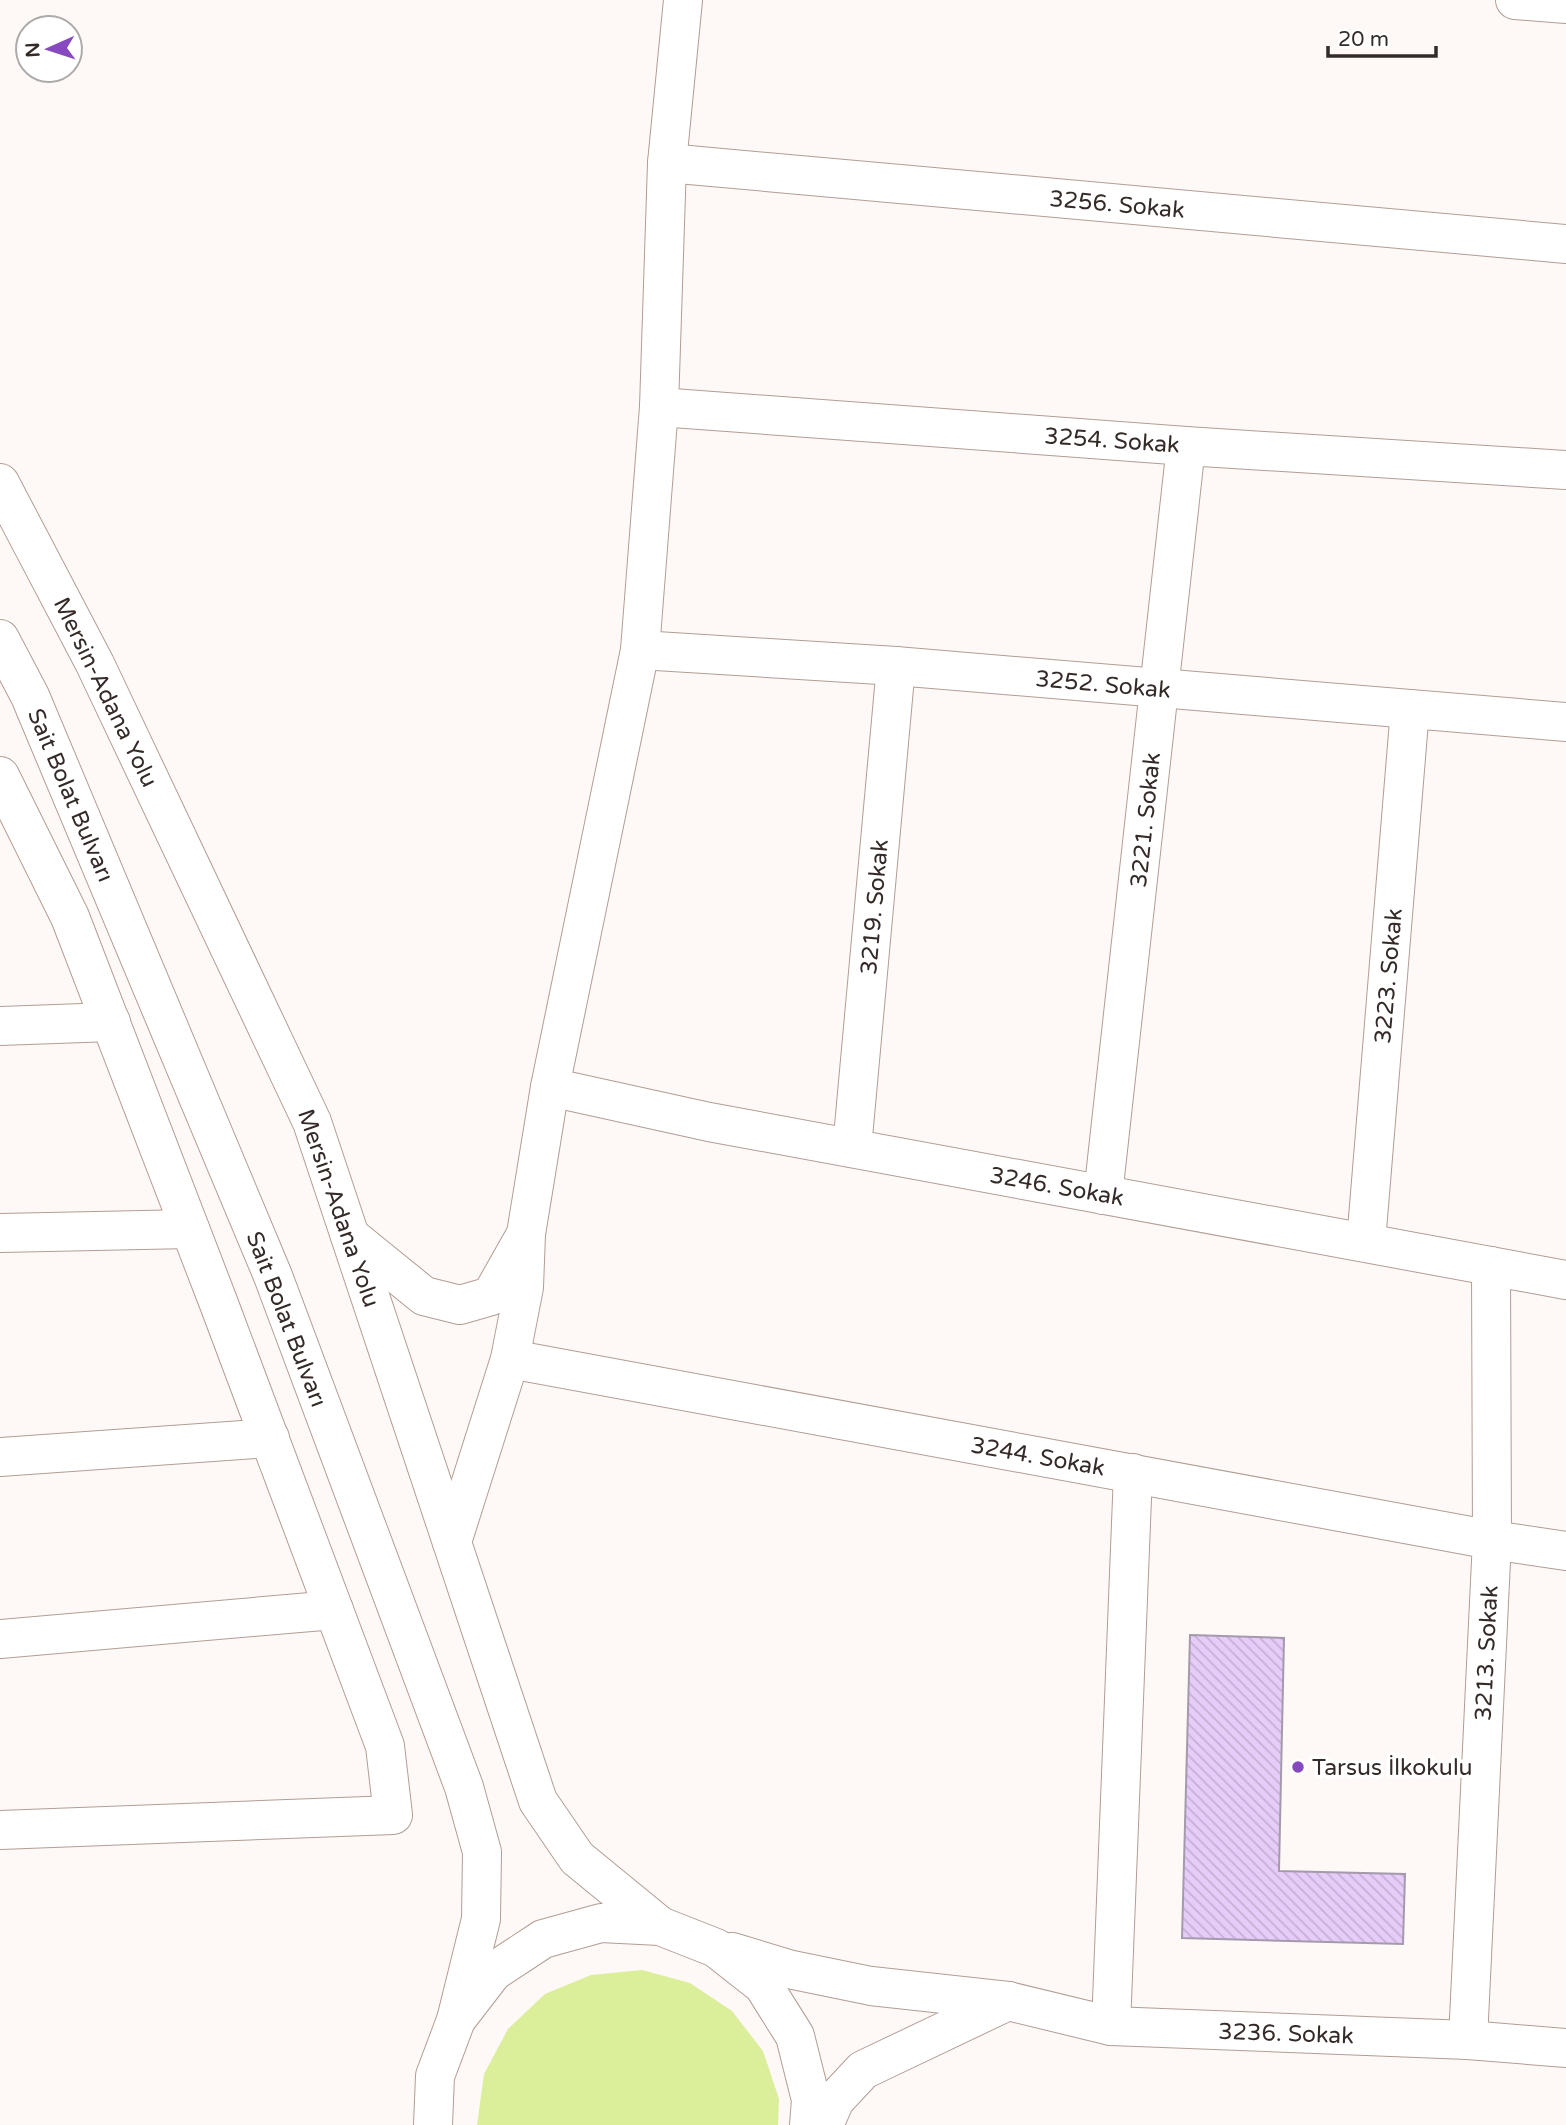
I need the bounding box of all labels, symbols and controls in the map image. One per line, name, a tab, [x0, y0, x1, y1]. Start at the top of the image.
north arrow	[14, 14, 84, 84]
scale bar	[1328, 14, 1436, 58]
text: 20 m	[1338, 27, 1389, 52]
text: N	[22, 42, 44, 58]
street label: 3256. Sokak	[1048, 185, 1186, 225]
street label: 3254. Sokak	[1043, 422, 1181, 460]
street label: Mersin-Adana Yolu	[47, 593, 163, 792]
street label: 3252. Sokak	[1034, 665, 1172, 705]
street label: Sait Bolat Bulvarı	[21, 705, 119, 886]
street label: 3221. Sokak	[1125, 751, 1167, 889]
street label: 3219. Sokak	[855, 838, 895, 976]
street label: 3223. Sokak	[1369, 907, 1409, 1045]
street label: Mersin-Adana Yolu	[291, 1106, 385, 1311]
street label: 3246. Sokak	[988, 1161, 1126, 1213]
street label: Sait Bolat Bulvarı	[240, 1228, 332, 1411]
street label: 3244. Sokak	[969, 1431, 1107, 1483]
street label: 3213. Sokak	[1469, 1585, 1505, 1722]
place label: Tarsus İlkokulu	[1312, 1754, 1473, 1782]
marker: Tarsus İlkokulu	[1290, 1759, 1306, 1775]
street label: 3236. Sokak	[1218, 2018, 1354, 2050]

